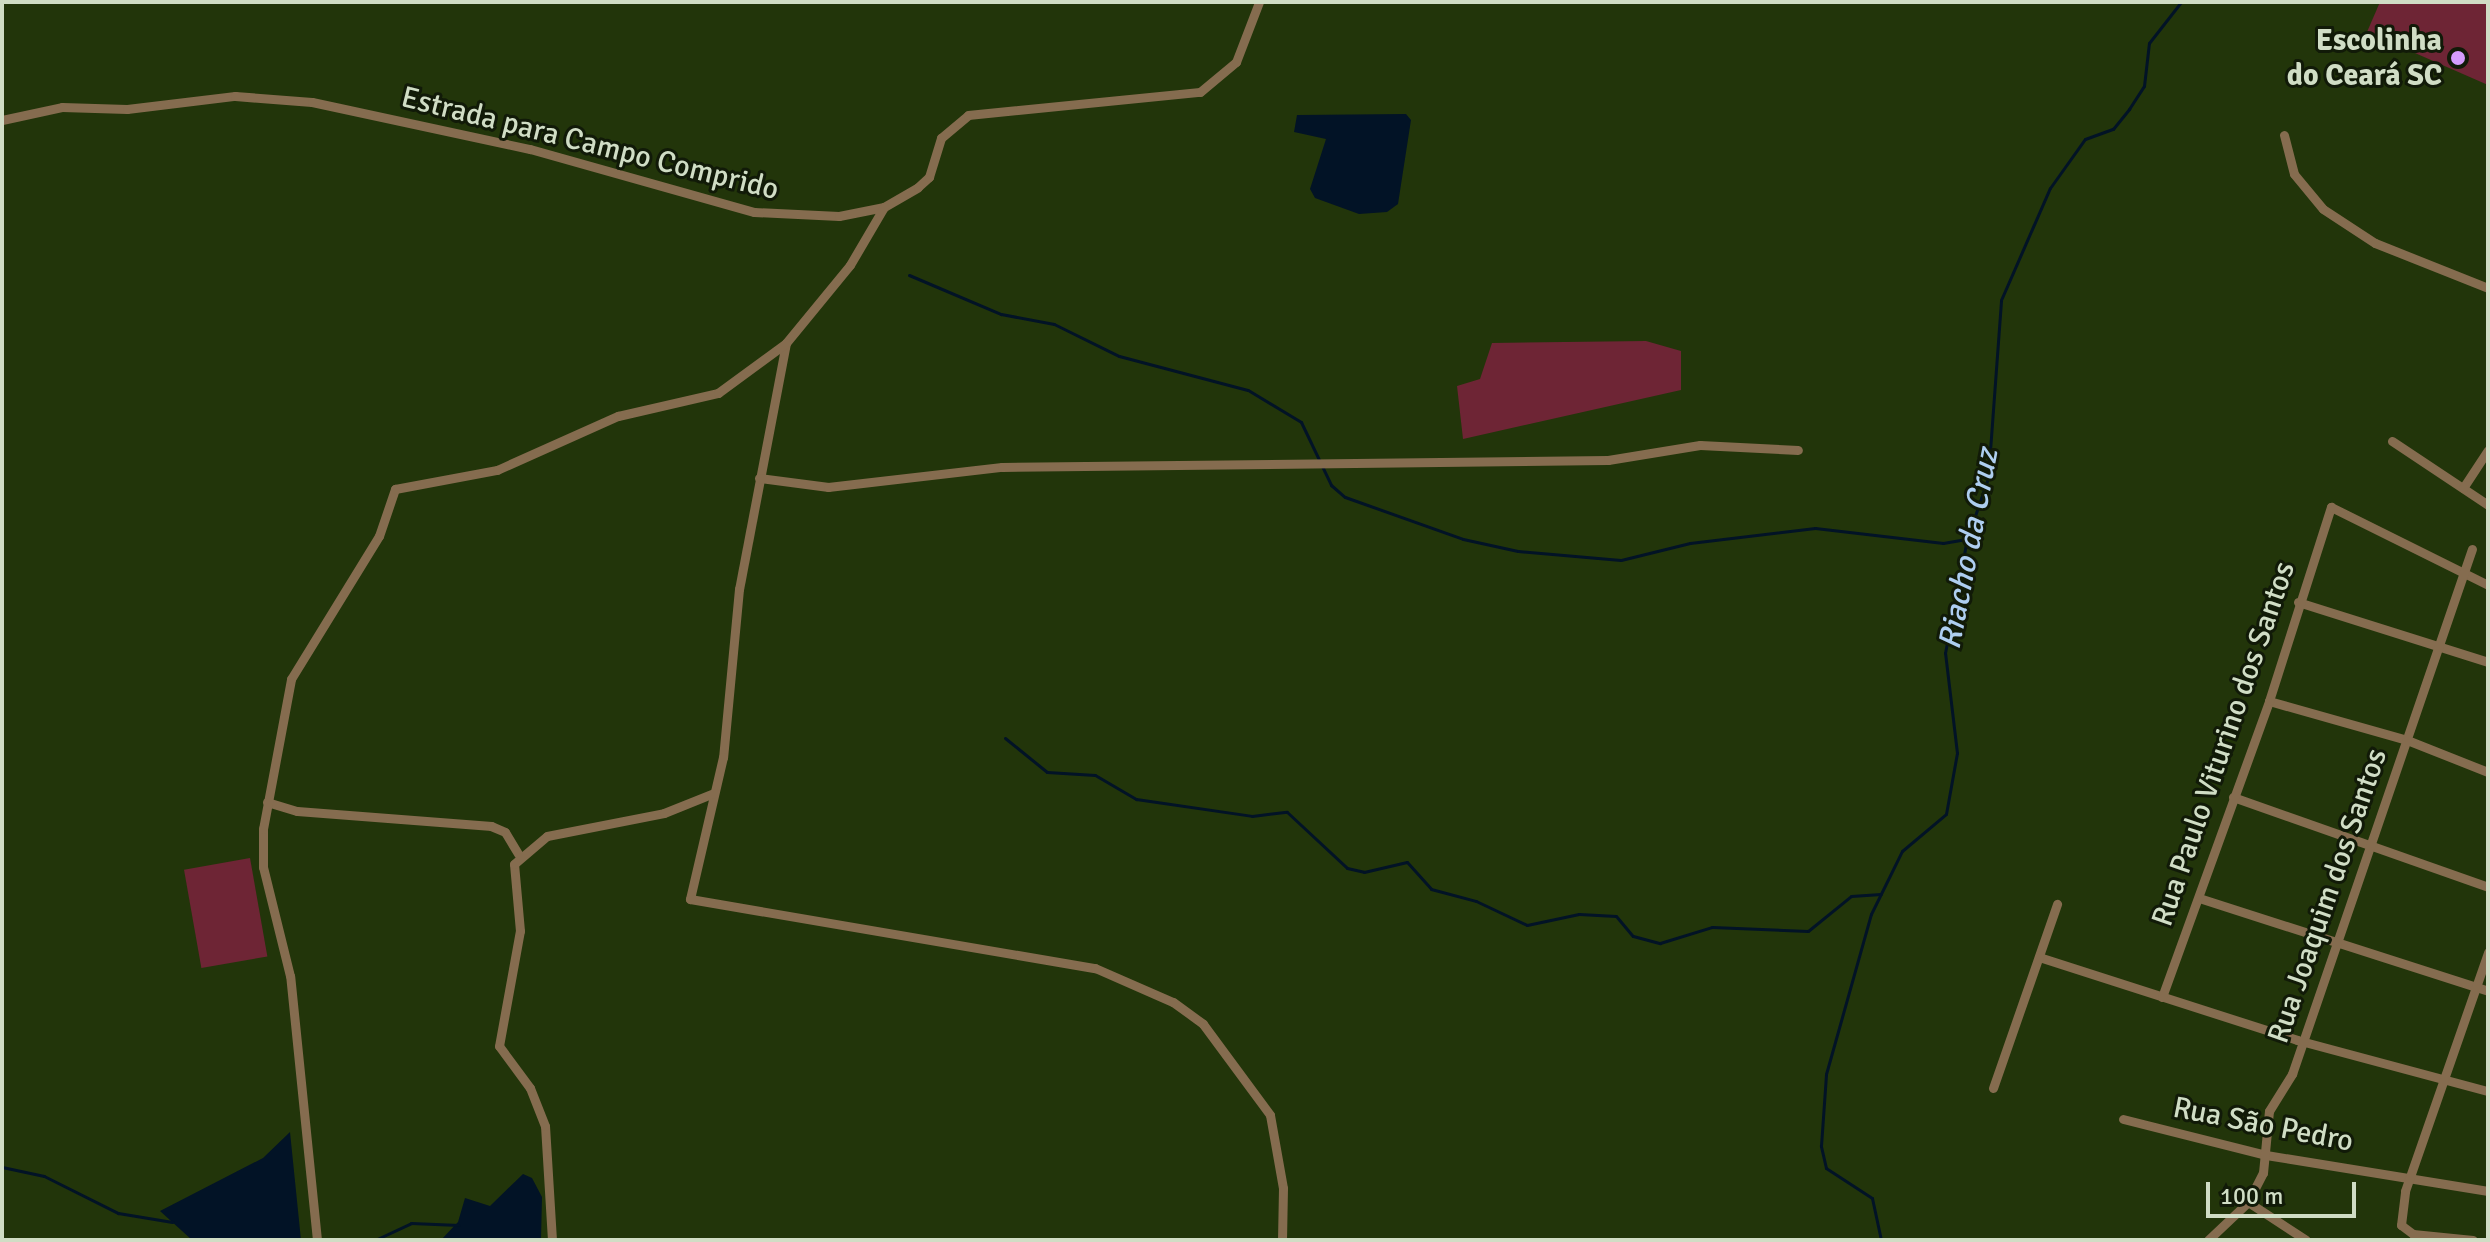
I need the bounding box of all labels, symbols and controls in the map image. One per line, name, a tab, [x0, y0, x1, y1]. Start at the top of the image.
place label: Escolinha do Ceará SC	[2287, 23, 2442, 94]
marker: Escolinha do Ceará SC	[2449, 49, 2467, 67]
street label: Estrada para Campo Comprido	[398, 80, 782, 208]
water label: Riacho da Cruz	[1931, 446, 2007, 652]
street label: Rua Paulo Viturino dos Santos	[2145, 557, 2303, 931]
street label: Rua Joaquim dos Santos	[2261, 744, 2395, 1048]
street label: Rua São Pedro	[2170, 1090, 2356, 1160]
scale bar	[2210, 1166, 2360, 1216]
text: 100 m	[2220, 1181, 2283, 1211]

